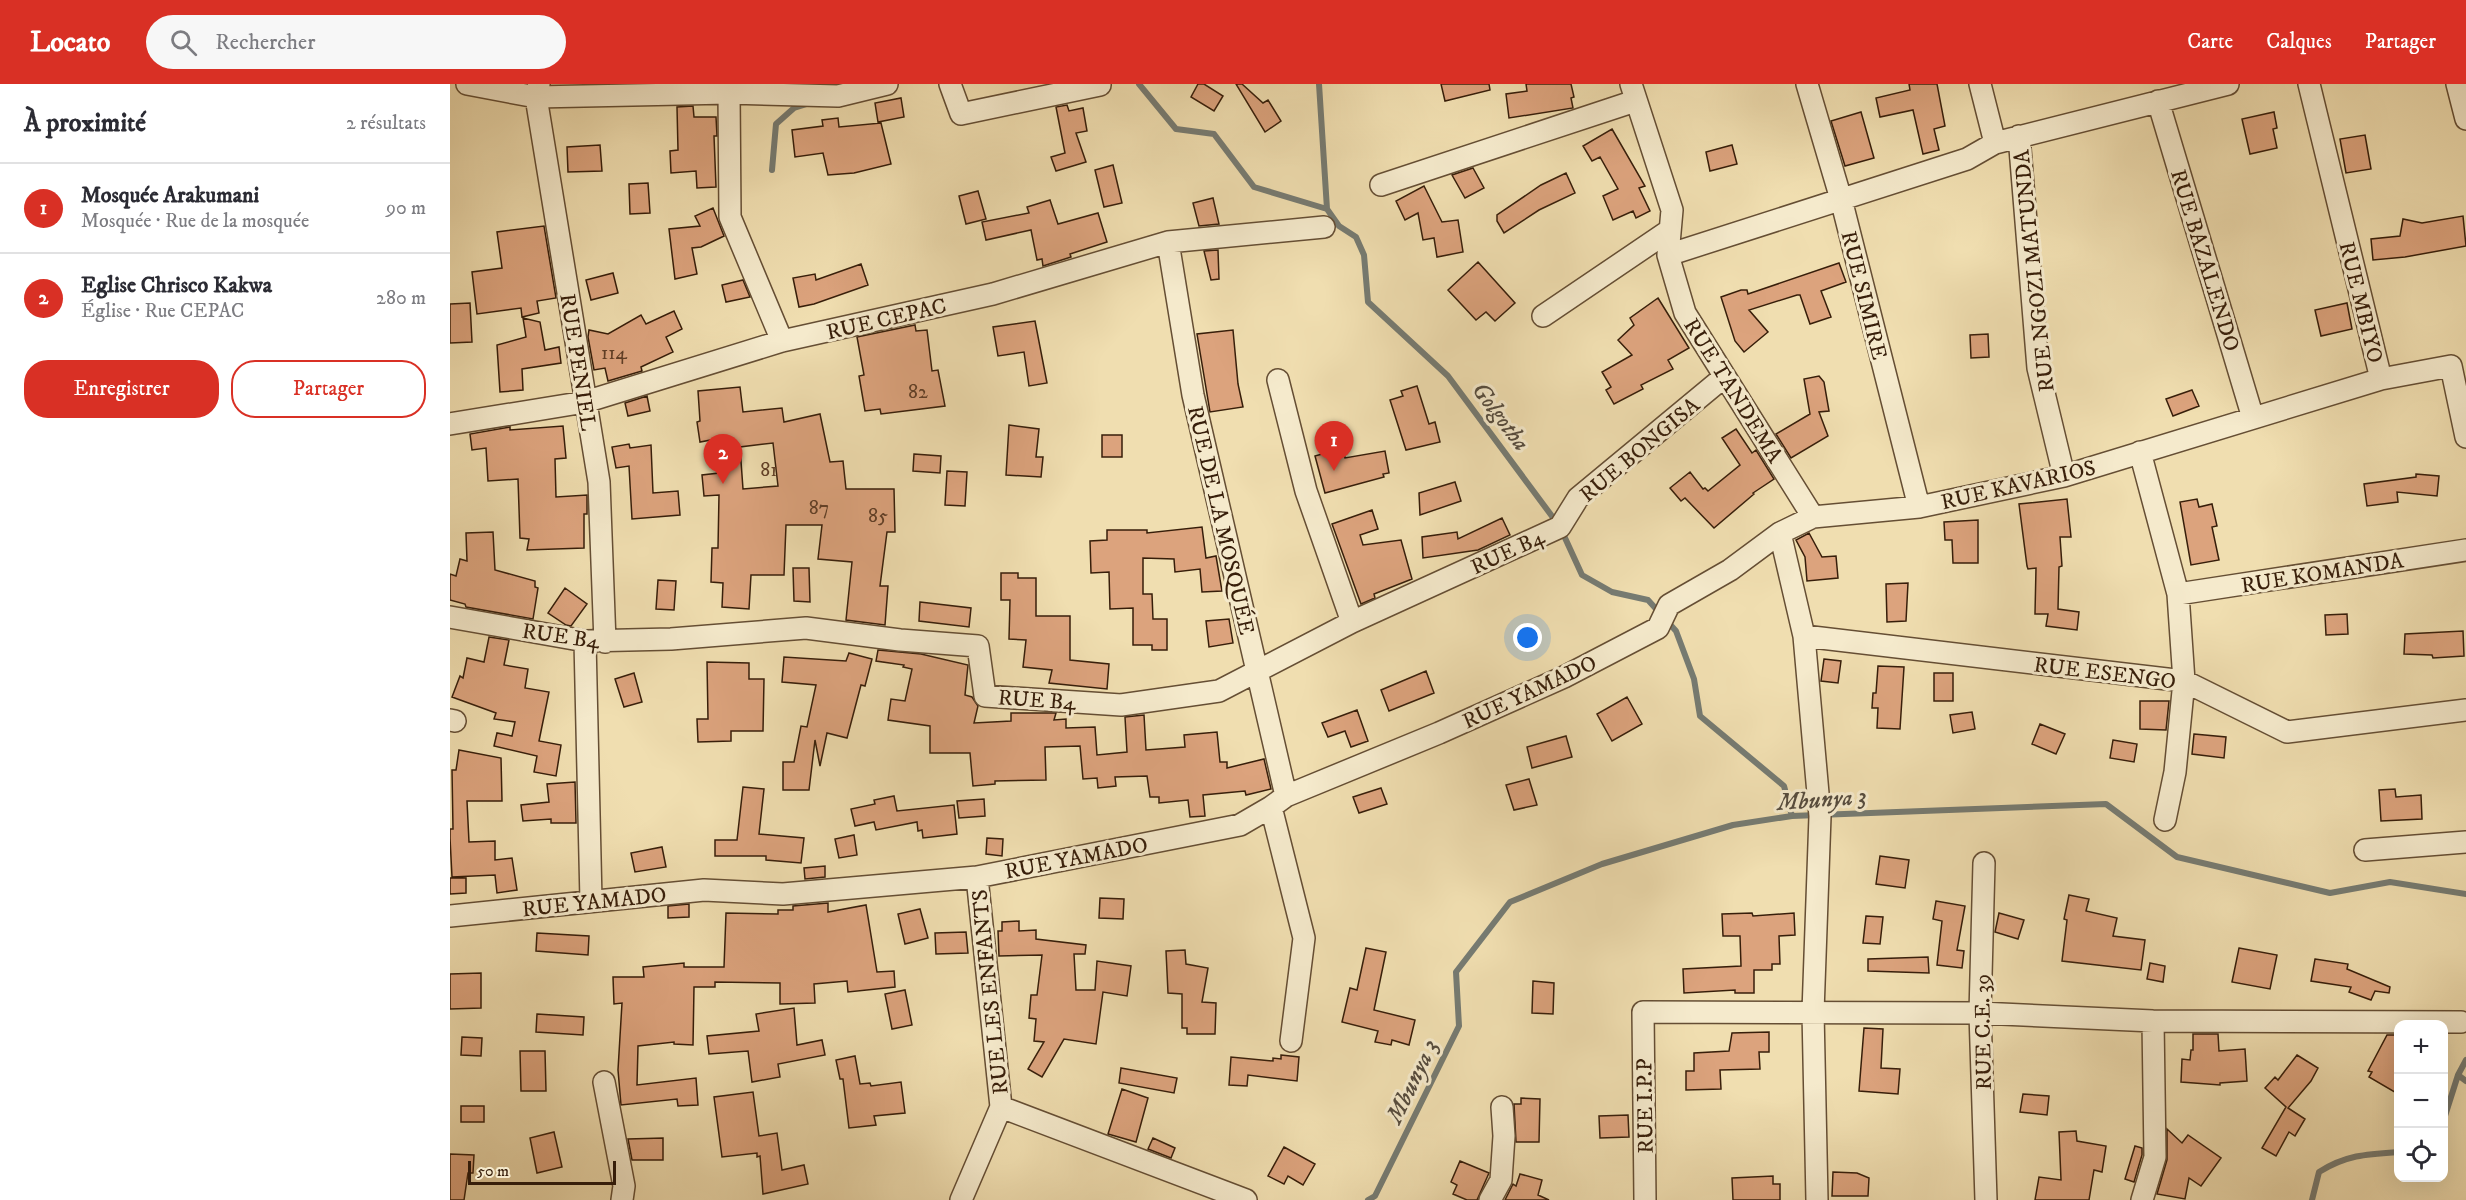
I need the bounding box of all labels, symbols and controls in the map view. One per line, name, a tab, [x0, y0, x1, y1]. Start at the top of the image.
search box	[146, 15, 566, 69]
text: Locato	[30, 25, 110, 60]
icon: search	[167, 26, 200, 59]
text: Rechercher	[215, 29, 315, 56]
text: Carte	[2187, 29, 2233, 55]
text: Calques	[2266, 29, 2332, 55]
text: Partager	[2365, 29, 2436, 55]
text: À proximité	[24, 107, 146, 140]
text: 2 résultats	[346, 111, 426, 136]
street label: RUE NGOZI MATUNDA	[2008, 147, 2061, 393]
street label: RUE BAZALENDO	[2164, 166, 2245, 355]
text: Mosquée Arakumani	[81, 182, 259, 209]
text: 1	[40, 196, 47, 221]
text: 90 m	[386, 196, 426, 221]
text: Mosquée · Rue de la mosquée	[81, 209, 309, 234]
street label: RUE SIMIRE	[1835, 228, 1893, 362]
street label: RUE MBIYO	[2332, 239, 2389, 366]
text: Eglise Chrisco Kakwa	[81, 272, 272, 299]
text: 2	[39, 286, 48, 311]
text: 280 m	[376, 286, 426, 311]
street label: RUE PENIEL	[553, 292, 602, 433]
street label: RUE CEPAC	[824, 293, 949, 346]
text: Église · Rue CEPAC	[81, 299, 244, 324]
street label: RUE TANDEMA	[1677, 313, 1789, 469]
house number: 114	[601, 341, 628, 366]
button: Enregistrer	[24, 360, 219, 418]
button: Partager	[231, 360, 426, 418]
water label: Golgotha	[1465, 376, 1536, 457]
house number: 82	[908, 380, 928, 405]
street label: RUE BONGISA	[1574, 391, 1706, 508]
street label: RUE DE LA MOSQUÉE	[1181, 403, 1260, 638]
pin: 1	[1314, 422, 1354, 471]
pin: 2	[704, 434, 742, 484]
street label: RUE KAVARIOS	[1938, 455, 2098, 516]
house number: 81	[760, 458, 778, 483]
house number: 87	[809, 496, 829, 521]
house number: 85	[868, 504, 888, 529]
street label: RUE B4	[1467, 523, 1550, 581]
street label: RUE KOMANDA	[2239, 547, 2406, 600]
street label: RUE B4	[520, 618, 603, 655]
your location	[1513, 623, 1542, 652]
street label: RUE YAMADO	[1458, 649, 1601, 735]
street label: RUE ESENGO	[2032, 651, 2177, 696]
street label: RUE B4	[997, 684, 1078, 717]
water label: Mbunya 3	[1774, 782, 1868, 818]
street label: RUE YAMADO	[1003, 831, 1150, 886]
street label: RUE YAMADO	[521, 881, 668, 923]
street label: RUE LES ENFANTS	[966, 888, 1015, 1096]
street label: RUE C.E. 39	[1969, 974, 1998, 1090]
map controls	[2394, 1020, 2448, 1182]
button: +	[2394, 1020, 2448, 1074]
water label: Mbunya 3	[1379, 1034, 1446, 1130]
street label: RUE I.P.P	[1631, 1058, 1660, 1154]
button: −	[2394, 1074, 2448, 1128]
button: locate	[2394, 1128, 2448, 1182]
scale bar	[468, 1158, 616, 1186]
text: 50 m	[477, 1161, 509, 1181]

